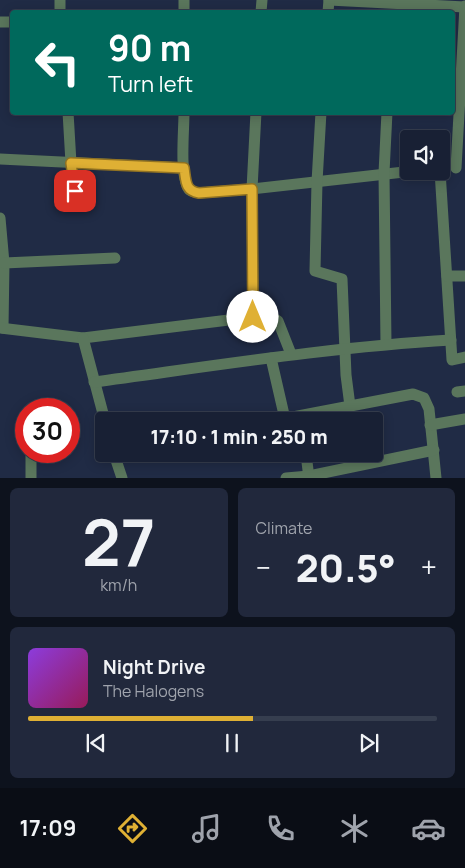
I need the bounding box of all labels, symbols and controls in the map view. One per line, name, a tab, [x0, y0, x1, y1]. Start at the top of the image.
text: 90 m	[108, 24, 191, 72]
icon: left	[25, 30, 90, 95]
text: Turn left	[108, 69, 193, 99]
map controls	[400, 130, 450, 180]
button: sound	[400, 130, 450, 180]
pin	[54, 170, 96, 212]
icon: arrive	[61, 177, 89, 205]
position arrow	[226, 290, 278, 342]
speed limit sign: 30	[15, 398, 80, 463]
text: 17:10 · 1 min · 250 m	[150, 424, 328, 450]
text: 27	[82, 497, 155, 586]
text: Climate	[256, 517, 312, 539]
text: 20.5°	[296, 541, 396, 593]
text: −	[256, 548, 271, 586]
text: +	[421, 548, 437, 586]
text: km/h	[100, 574, 137, 596]
text: Night Drive	[103, 654, 205, 680]
text: The Halogens	[103, 680, 204, 702]
icon: previous	[82, 729, 110, 757]
icon: pause	[218, 729, 246, 757]
icon: next	[355, 729, 383, 757]
icon: directions	[115, 811, 150, 846]
icon: music	[189, 811, 224, 846]
icon: phone	[263, 811, 298, 846]
icon: climate	[337, 811, 372, 846]
icon: car	[411, 811, 446, 846]
text: 17:09	[19, 813, 76, 843]

